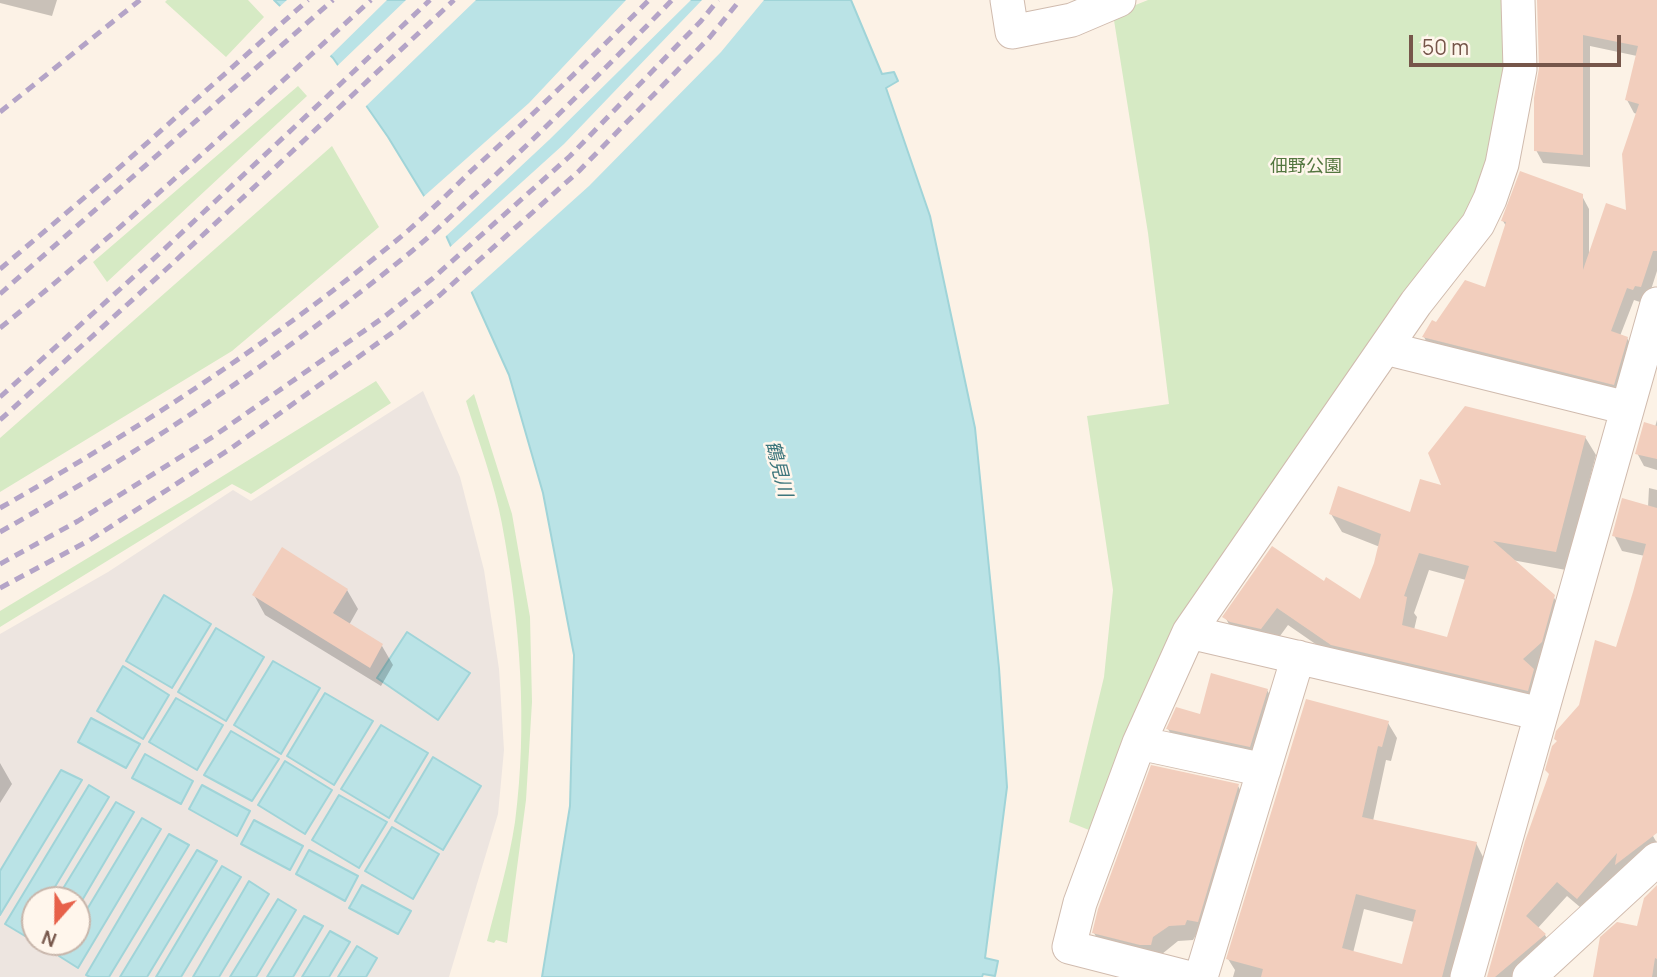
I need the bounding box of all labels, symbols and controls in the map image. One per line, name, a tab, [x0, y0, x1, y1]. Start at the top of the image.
scale bar	[1412, 21, 1624, 65]
text: 50 m	[1422, 33, 1469, 61]
park label: 佃野公園	[1270, 156, 1342, 178]
water label: 鶴見川	[760, 439, 796, 499]
north arrow	[21, 886, 91, 956]
text: N	[38, 924, 60, 953]

